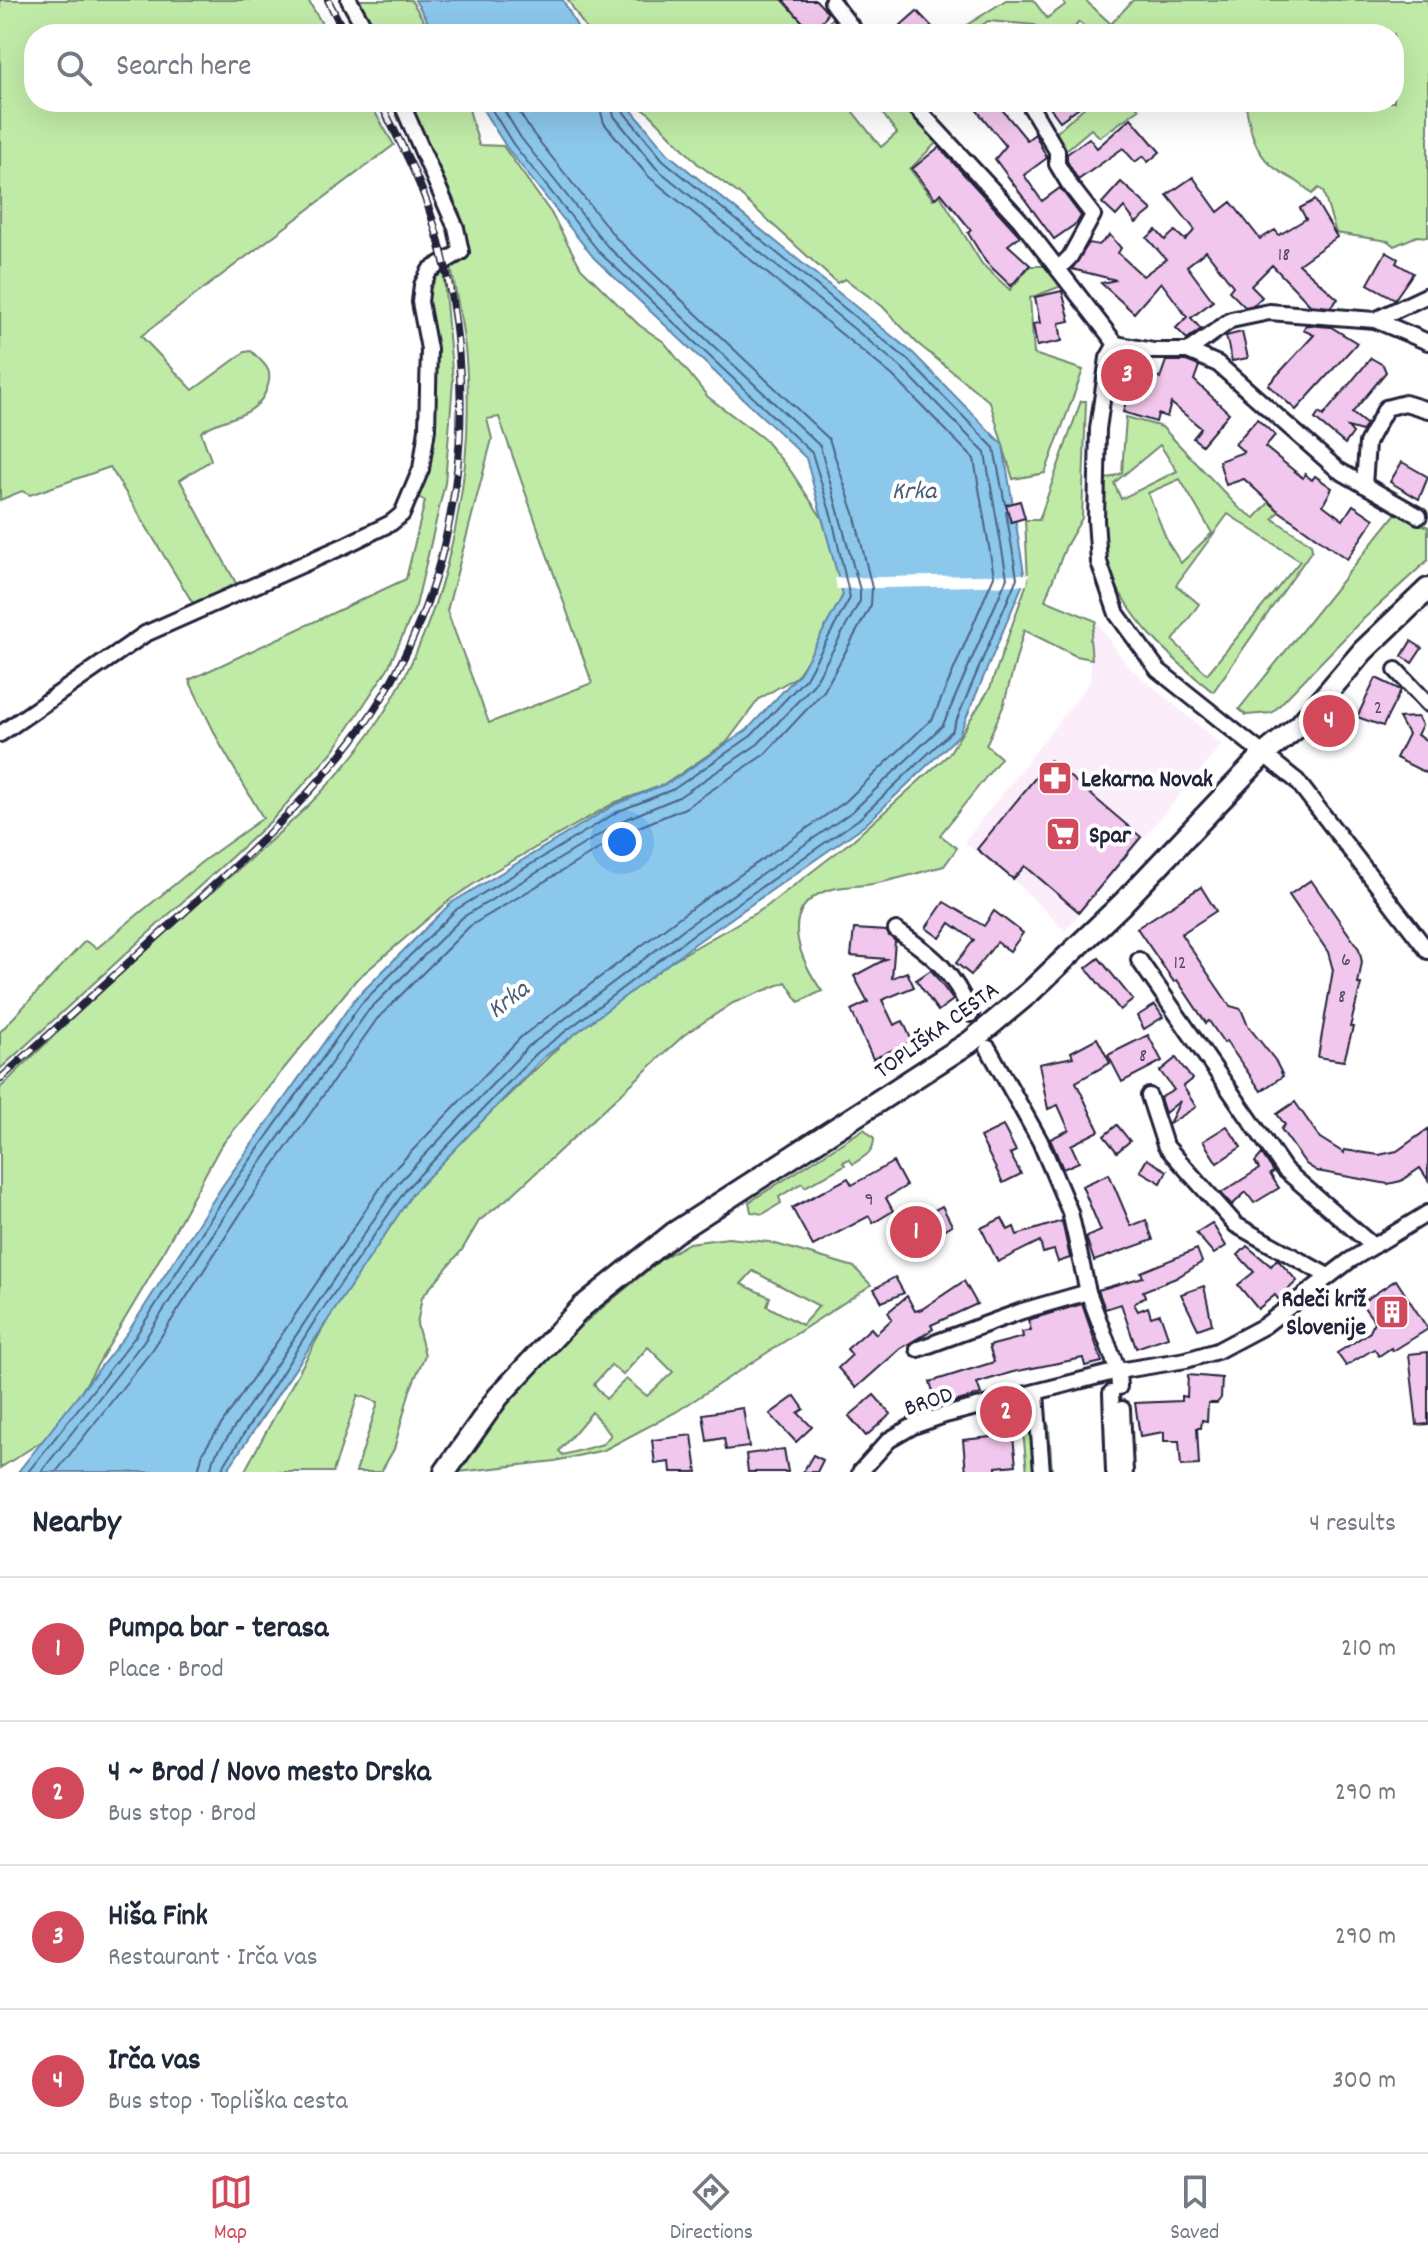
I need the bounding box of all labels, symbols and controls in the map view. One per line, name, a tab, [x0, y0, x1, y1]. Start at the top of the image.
search box	[24, 24, 1404, 112]
icon: search	[52, 46, 96, 90]
text: Search here	[116, 47, 252, 90]
house number: 18	[1278, 242, 1290, 270]
pin: 3	[1101, 345, 1153, 405]
water label: Krka	[892, 474, 938, 511]
pin: 4	[1303, 691, 1355, 751]
house number: 2	[1374, 695, 1382, 723]
pharmacy icon: Lekarna Novak	[1036, 759, 1074, 797]
place label: Lekarna Novak	[1081, 764, 1213, 798]
supermarket icon: Spar	[1044, 815, 1082, 853]
place label: Spar	[1089, 820, 1132, 854]
your location	[602, 822, 642, 862]
house number: 6	[1341, 947, 1351, 975]
house number: 12	[1173, 950, 1187, 978]
water label: Krka	[480, 971, 540, 1029]
street label: TOPLIŠKA CESTA	[868, 974, 1007, 1088]
house number: 8	[1338, 984, 1346, 1012]
house number: 8	[1139, 1043, 1147, 1071]
house number: 9	[864, 1187, 874, 1215]
pin: 1	[890, 1202, 942, 1262]
place label: Rdeči križ Slovenije	[1282, 1284, 1367, 1346]
building icon: Rdeči križ Slovenije	[1373, 1293, 1411, 1331]
street label: BROD	[900, 1379, 958, 1427]
pin: 2	[980, 1382, 1032, 1442]
text: Nearby	[32, 1500, 121, 1549]
text: 4 results	[1309, 1506, 1396, 1543]
text: Pumpa bar - terasa	[108, 1609, 328, 1652]
text: 1	[55, 1631, 61, 1668]
text: 210 m	[1341, 1631, 1396, 1668]
text: Place · Brod	[108, 1652, 224, 1689]
text: 4 ~ Brod / Novo mesto Drska	[108, 1753, 431, 1796]
text: 2	[52, 1775, 64, 1812]
text: 290 m	[1335, 1775, 1396, 1812]
text: Bus stop · Brod	[108, 1796, 256, 1833]
text: Hiša Fink	[108, 1897, 208, 1940]
text: 3	[52, 1919, 64, 1956]
text: 290 m	[1335, 1919, 1396, 1956]
text: Restaurant · Irča vas	[108, 1940, 318, 1977]
text: Irča vas	[108, 2041, 201, 2084]
text: 4	[53, 2063, 63, 2100]
text: 300 m	[1332, 2063, 1396, 2100]
text: Bus stop · Topliška cesta	[108, 2084, 348, 2121]
tab: Map	[209, 2170, 253, 2249]
tab: Directions	[670, 2170, 753, 2249]
tab: Saved	[1170, 2170, 1219, 2249]

